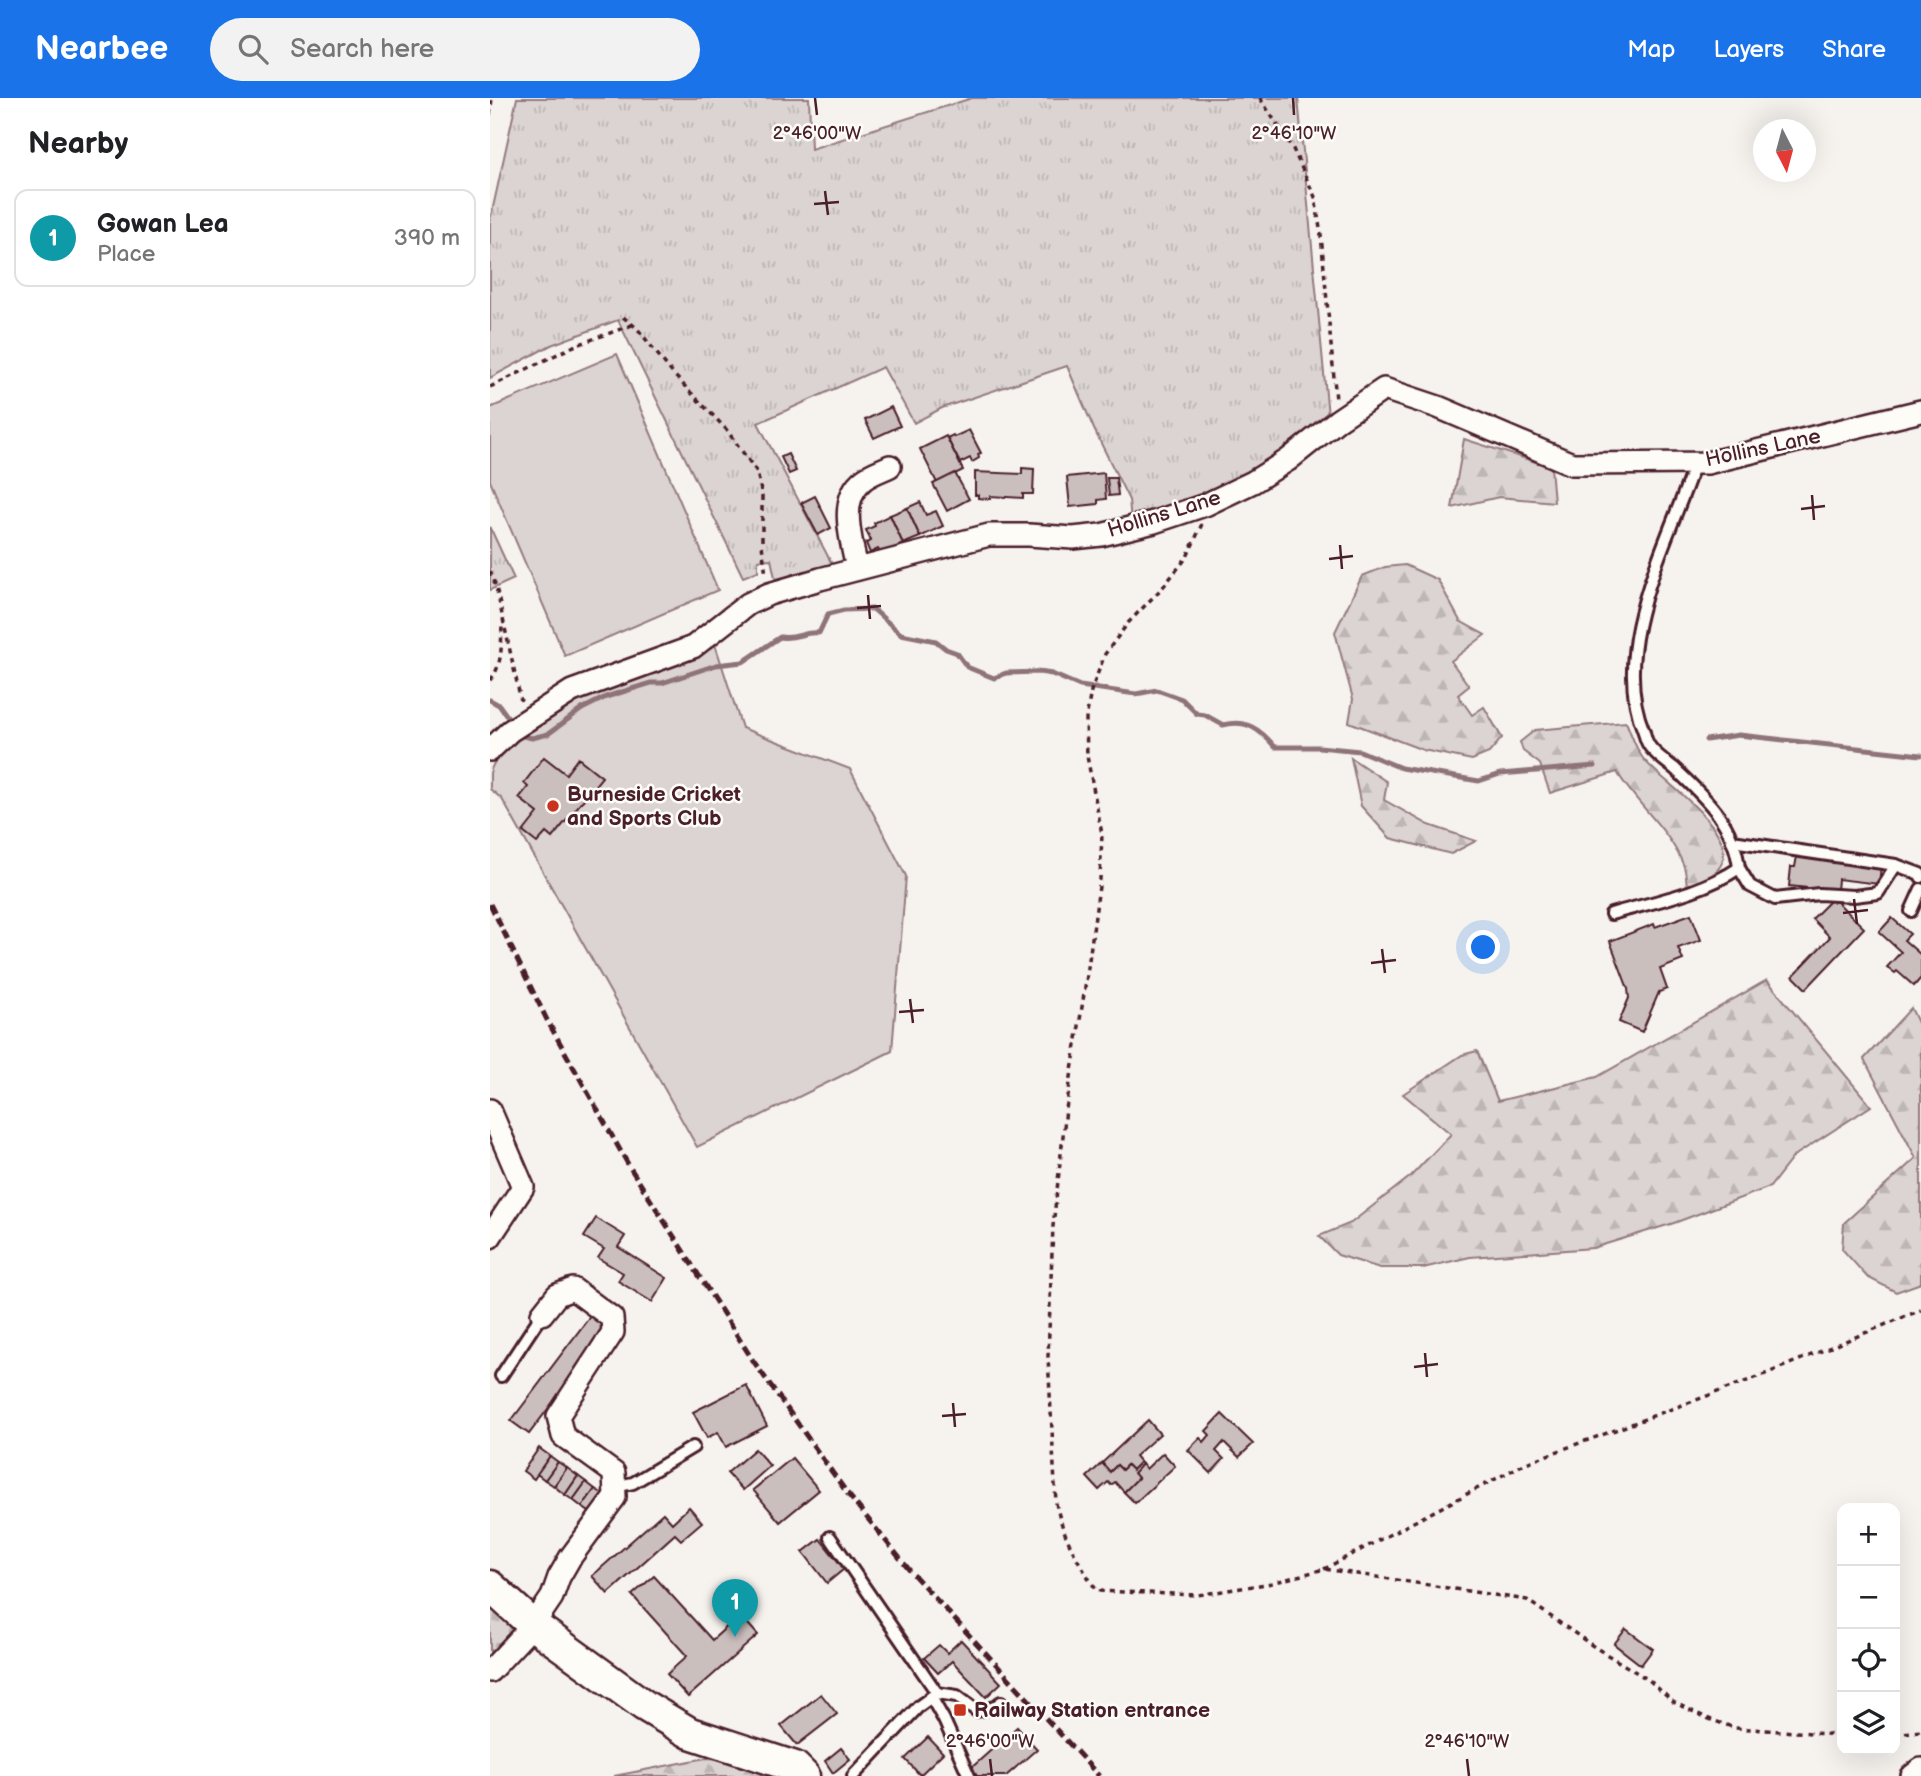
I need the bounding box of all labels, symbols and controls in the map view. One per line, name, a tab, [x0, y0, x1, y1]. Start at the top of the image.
search box	[210, 18, 700, 81]
text: Nearbee	[35, 29, 168, 69]
icon: search	[234, 30, 272, 68]
text: Search here	[290, 34, 434, 65]
text: Map	[1627, 35, 1675, 64]
text: Layers	[1713, 35, 1784, 64]
text: Share	[1822, 35, 1886, 64]
north arrow	[1753, 119, 1816, 182]
text: 2°46'00"W	[773, 123, 862, 144]
text: 2°46'10"W	[1251, 123, 1337, 144]
text: Nearby	[28, 126, 128, 162]
text: Gowan Lea	[97, 209, 229, 240]
text: 1	[48, 224, 58, 252]
text: 390 m	[394, 224, 460, 252]
text: Place	[97, 240, 155, 268]
street label: Hollins Lane	[1703, 424, 1823, 472]
street label: Hollins Lane	[1104, 485, 1224, 543]
place label: Burneside Cricket and Sports Club	[567, 782, 741, 831]
marker: Burneside Cricket and Sports Club	[545, 798, 561, 814]
your location	[1466, 930, 1500, 964]
map controls	[1837, 1503, 1900, 1755]
button: +	[1837, 1503, 1900, 1566]
button: −	[1837, 1566, 1900, 1629]
pin: 1	[712, 1579, 758, 1637]
button: locate	[1837, 1629, 1900, 1692]
button: layers	[1837, 1692, 1900, 1755]
place label: Railway Station entrance	[974, 1698, 1210, 1723]
marker: Railway Station entrance	[952, 1702, 968, 1718]
text: 2°46'00"W	[946, 1731, 1035, 1752]
text: 2°46'10"W	[1424, 1731, 1510, 1752]

